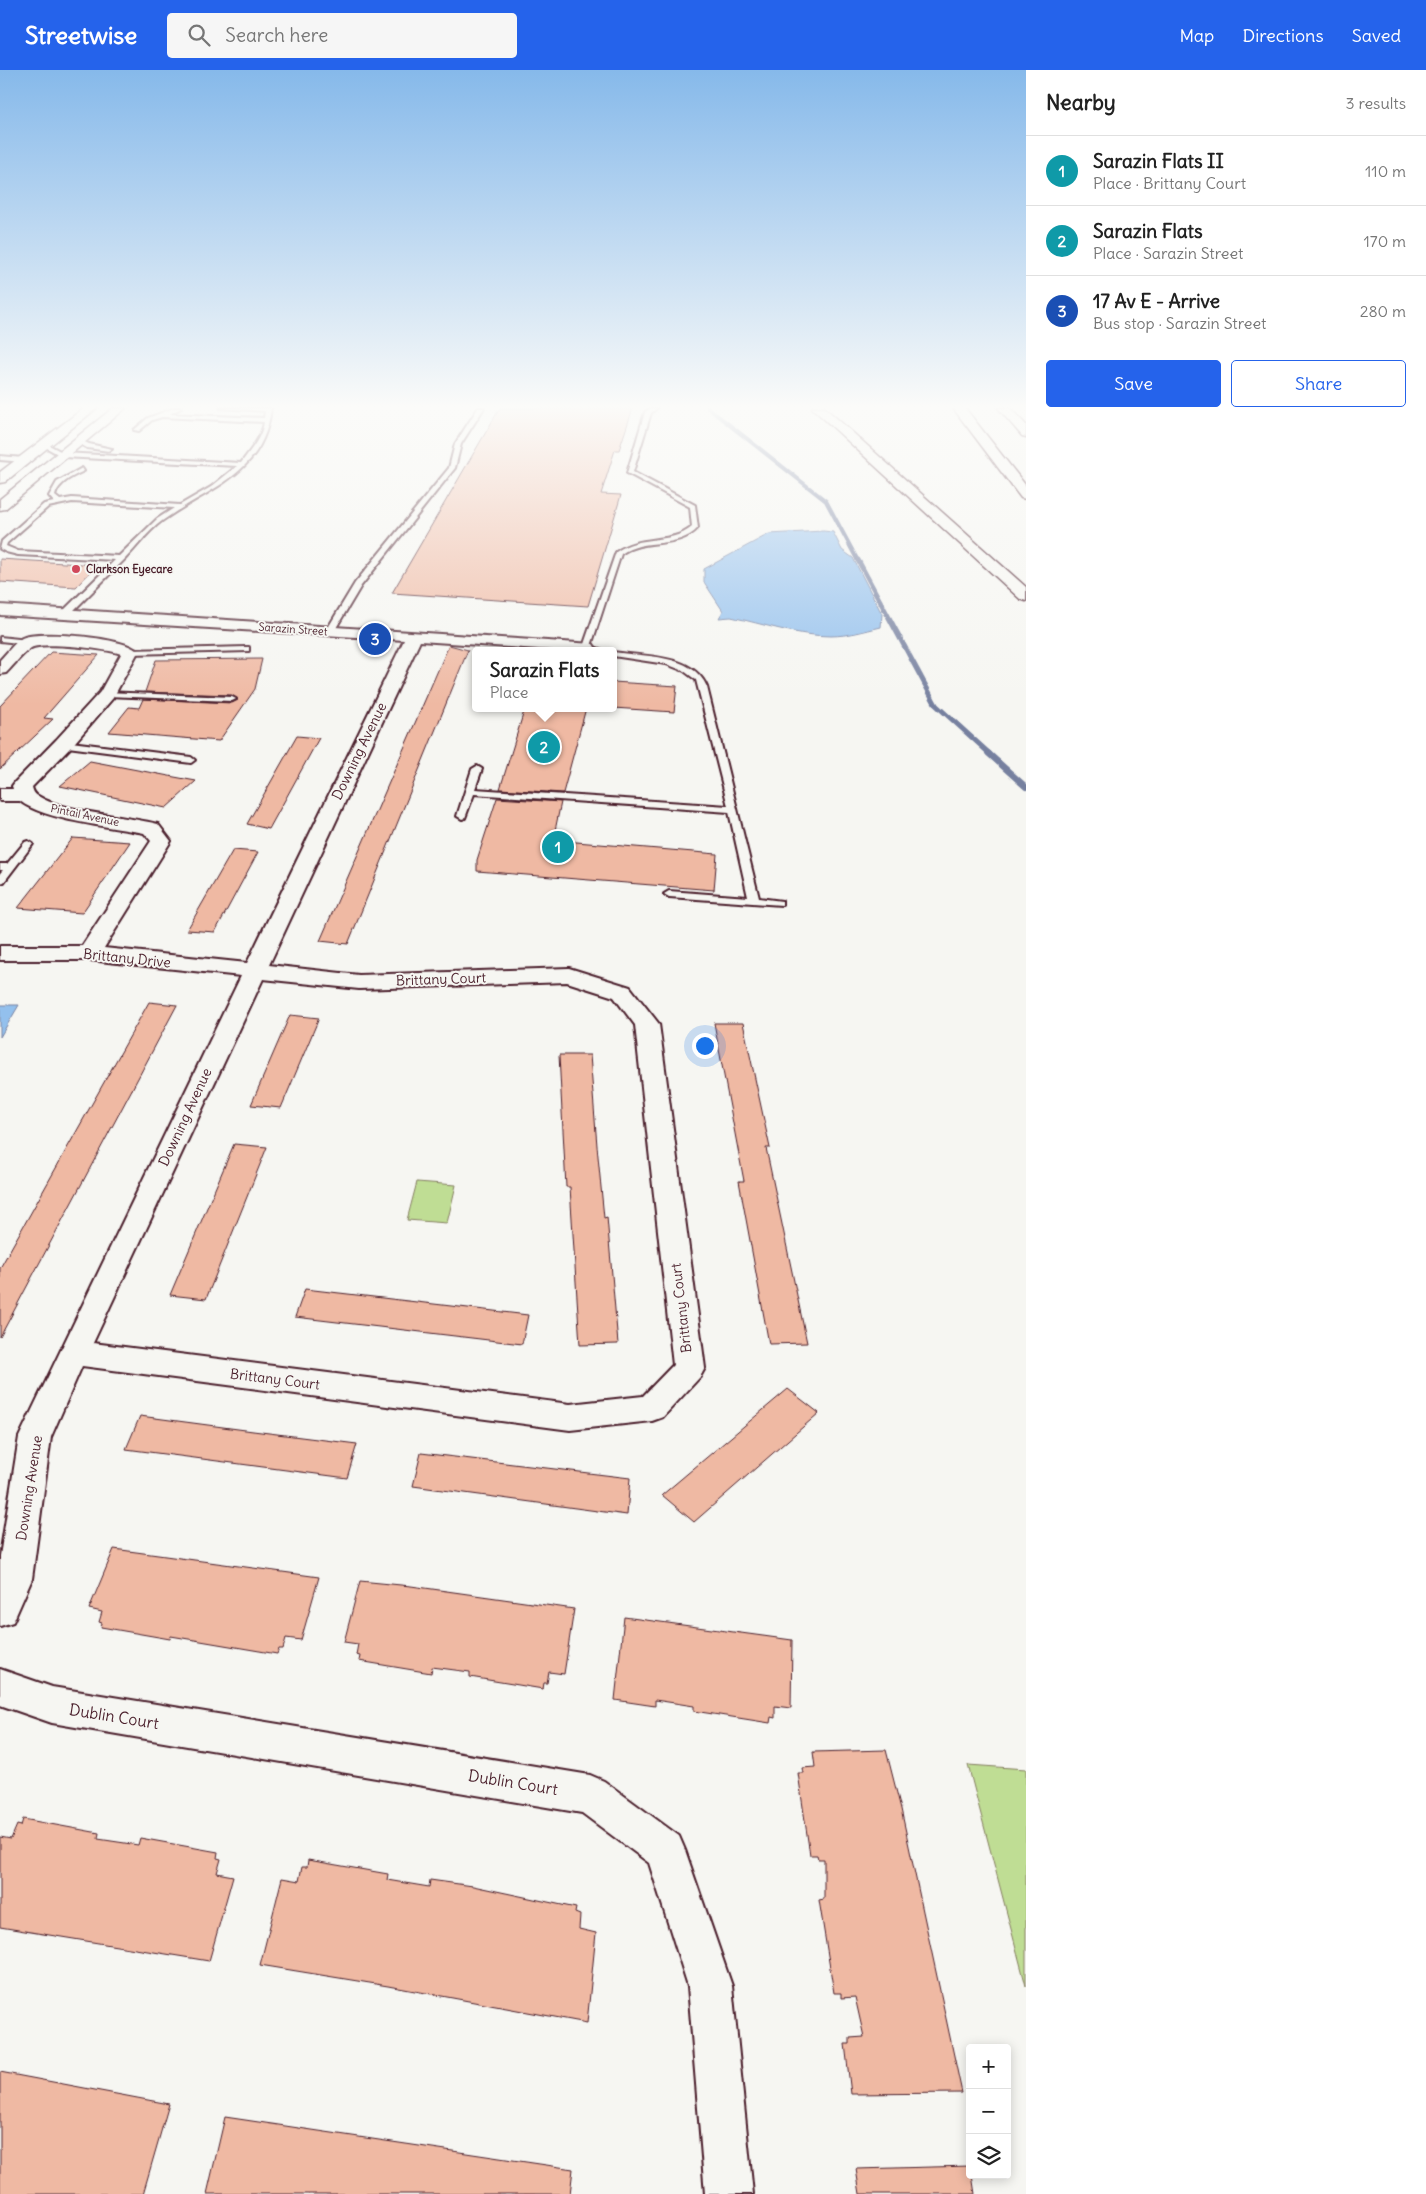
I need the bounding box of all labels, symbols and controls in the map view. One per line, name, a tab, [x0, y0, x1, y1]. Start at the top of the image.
search box	[167, 13, 517, 58]
text: Streetwise	[25, 20, 137, 50]
icon: search	[185, 21, 213, 49]
text: Search here	[225, 23, 328, 47]
text: Map	[1179, 24, 1214, 47]
text: Directions	[1242, 24, 1324, 47]
text: Saved	[1352, 24, 1401, 47]
text: Nearby	[1046, 89, 1116, 116]
text: 3 results	[1346, 93, 1406, 113]
text: Sarazin Flats II	[1093, 149, 1224, 173]
text: 1	[1059, 161, 1065, 181]
text: 110 m	[1365, 161, 1406, 181]
text: Place · Brittany Court	[1093, 173, 1246, 193]
text: Sarazin Flats	[1093, 219, 1203, 243]
text: 2	[1058, 231, 1066, 251]
text: 170 m	[1363, 231, 1406, 251]
text: Place · Sarazin Street	[1093, 243, 1243, 263]
text: 17 Av E - Arrive	[1093, 289, 1220, 313]
text: 3	[1057, 301, 1067, 321]
text: 280 m	[1360, 301, 1406, 321]
text: Bus stop · Sarazin Street	[1093, 313, 1266, 333]
button: Save	[1046, 360, 1221, 407]
button: Share	[1231, 360, 1406, 407]
place label: Clarkson Eyecare	[86, 562, 173, 577]
marker: Clarkson Eyecare	[70, 563, 82, 575]
street label: Sarazin Street	[258, 620, 328, 638]
pin: 3	[359, 620, 391, 658]
popup	[472, 647, 617, 712]
text: Sarazin Flats	[490, 658, 599, 682]
text: Place	[490, 682, 528, 702]
street label: Downing Avenue	[328, 699, 390, 803]
pin: 2	[528, 728, 560, 766]
street label: Pintail Avenue	[49, 801, 121, 829]
pin: 1	[542, 828, 574, 866]
street label: Brittany Drive	[82, 944, 172, 972]
street label: Brittany Court	[396, 968, 487, 990]
your location	[692, 1033, 718, 1059]
street label: Downing Avenue	[154, 1065, 216, 1169]
street label: Brittany Court	[667, 1262, 695, 1354]
street label: Brittany Court	[229, 1365, 321, 1393]
street label: Downing Avenue	[12, 1434, 46, 1542]
street label: Dublin Court	[68, 1699, 161, 1733]
street label: Dublin Court	[467, 1765, 560, 1799]
map controls	[966, 2044, 1011, 2179]
button: +	[966, 2044, 1011, 2089]
button: −	[966, 2089, 1011, 2134]
button: layers	[966, 2134, 1011, 2179]

